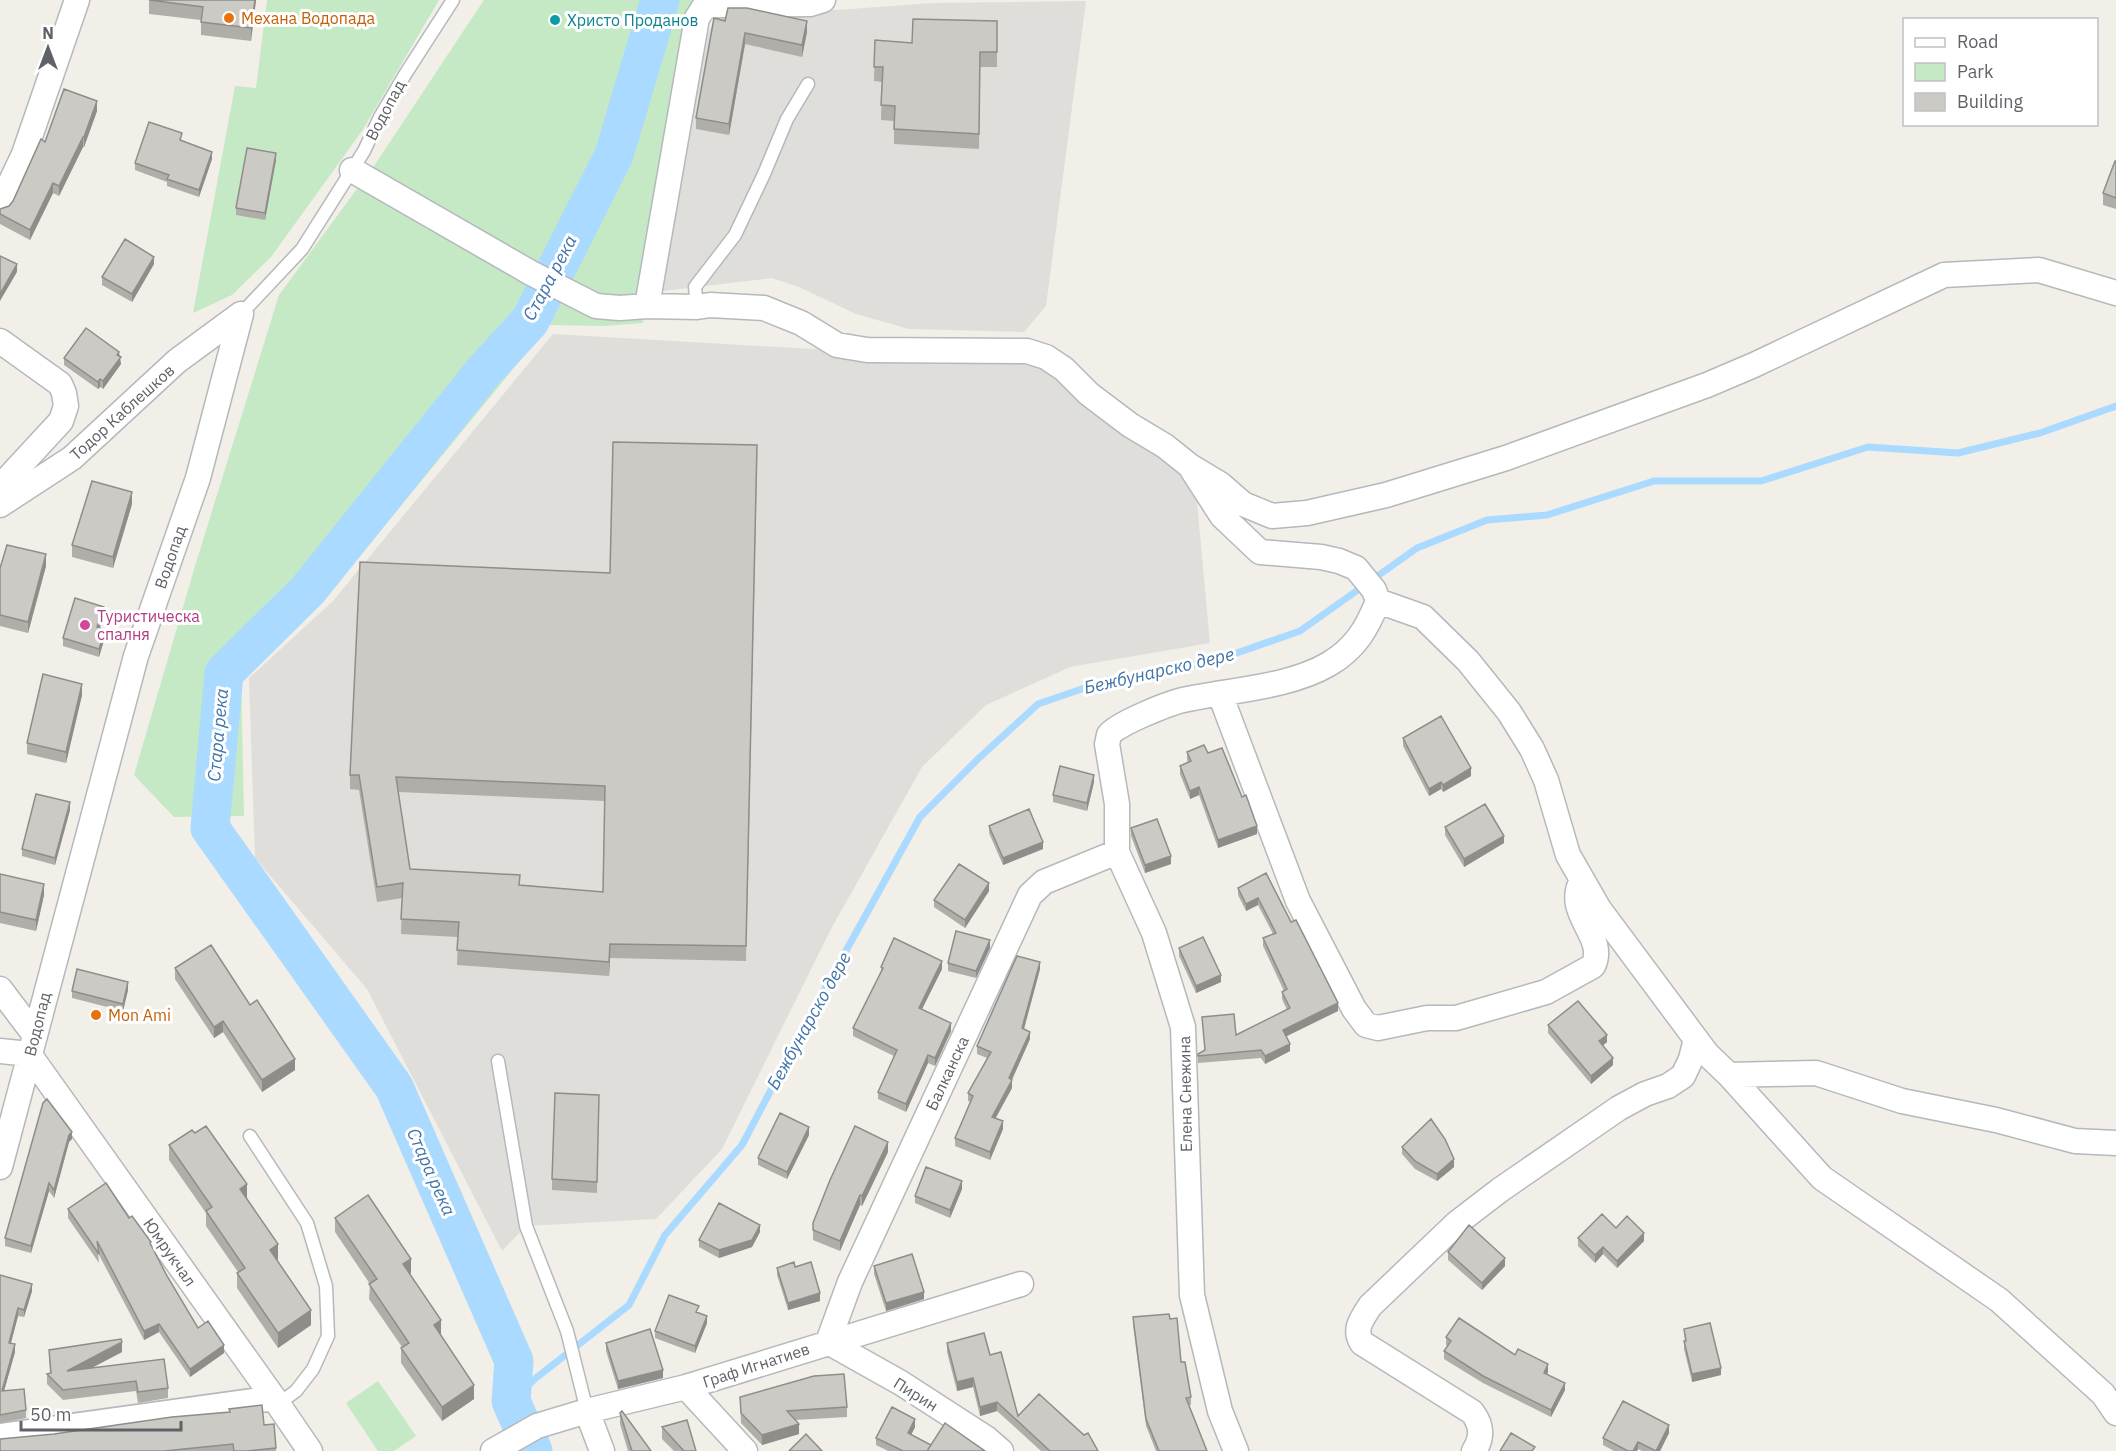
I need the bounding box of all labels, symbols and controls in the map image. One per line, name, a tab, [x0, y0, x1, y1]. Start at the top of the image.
place label: Механа Водопада	[241, 8, 375, 28]
place label: Христо Проданов	[567, 10, 698, 30]
marker: Механа Водопада	[222, 11, 236, 25]
marker: Христо Проданов	[548, 13, 562, 27]
north arrow	[18, 18, 78, 78]
legend	[1903, 18, 2098, 126]
text: N	[42, 23, 54, 43]
text: Road	[1957, 30, 1998, 53]
text: Park	[1957, 60, 1994, 83]
street label: Водопад	[361, 76, 409, 144]
text: Building	[1957, 90, 2024, 113]
water label: Стара река	[517, 231, 582, 324]
street label: Тодор Каблешков	[66, 360, 178, 464]
street label: Водопад	[150, 522, 190, 591]
place label: Туристическа спалня	[97, 606, 200, 644]
marker: Туристическа спалня	[78, 618, 92, 632]
water label: Бежбунарско дере	[1082, 642, 1236, 699]
water label: Стара река	[202, 687, 233, 783]
water label: Бежбунарско дере	[761, 948, 856, 1093]
street label: Водопад	[19, 989, 55, 1058]
place label: Mon Ami	[108, 1005, 171, 1025]
marker: Mon Ami	[89, 1008, 103, 1022]
street label: Балканска	[921, 1032, 973, 1113]
street label: Елена Снежина	[1174, 1035, 1196, 1152]
water label: Стара река	[402, 1124, 461, 1219]
street label: Юмрукчал	[139, 1214, 201, 1290]
street label: Граф Игнатиев	[700, 1338, 812, 1392]
street label: Пирин	[890, 1373, 942, 1415]
scale bar	[21, 1394, 182, 1432]
text: 50 m	[30, 1403, 72, 1426]

